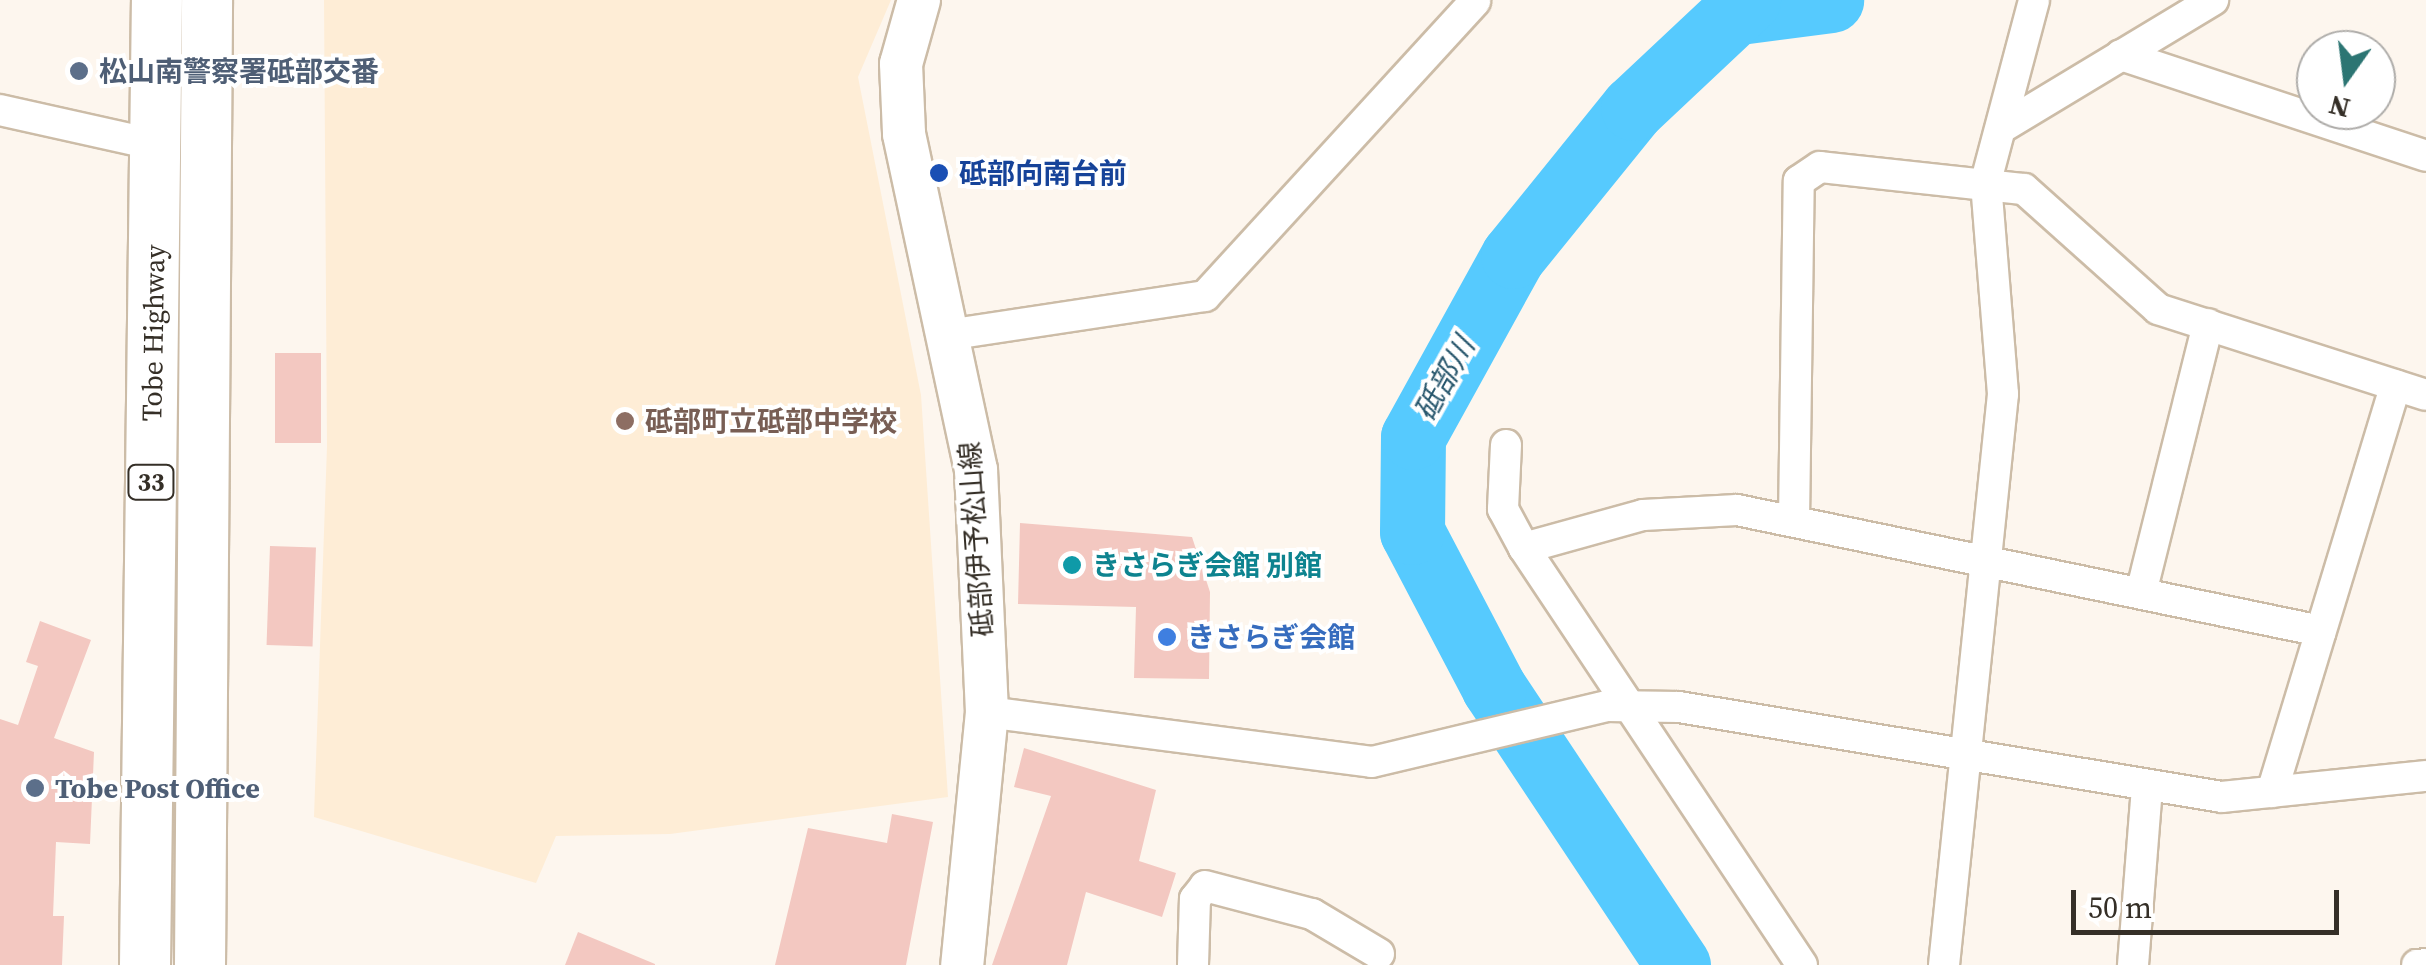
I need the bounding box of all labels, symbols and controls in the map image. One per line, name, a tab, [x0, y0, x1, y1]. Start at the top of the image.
north arrow	[2296, 30, 2396, 130]
place label: 松山南警察署砥部交番	[99, 54, 379, 88]
marker: 松山南警察署砥部交番	[68, 60, 90, 82]
text: N	[2325, 86, 2354, 128]
place label: 砥部向南台前	[959, 156, 1127, 190]
marker: 砥部向南台前	[928, 162, 950, 184]
street label: Tobe Highway	[135, 244, 171, 422]
water label: 砥部川	[1407, 331, 1483, 427]
place label: 砥部町立砥部中学校	[645, 404, 897, 438]
marker: 砥部町立砥部中学校	[614, 410, 636, 432]
street label: 砥部伊予松山線	[952, 440, 1000, 638]
road number: 33	[126, 462, 176, 502]
place label: きさらぎ会館 別館	[1092, 548, 1322, 582]
marker: きさらぎ会館 別館	[1061, 554, 1083, 576]
place label: きさらぎ会館	[1187, 620, 1355, 654]
marker: きさらぎ会館	[1156, 626, 1178, 648]
place label: Tobe Post Office	[55, 771, 260, 805]
marker: Tobe Post Office	[24, 777, 46, 799]
scale bar	[2076, 870, 2344, 932]
text: 50 m	[2088, 887, 2152, 928]

